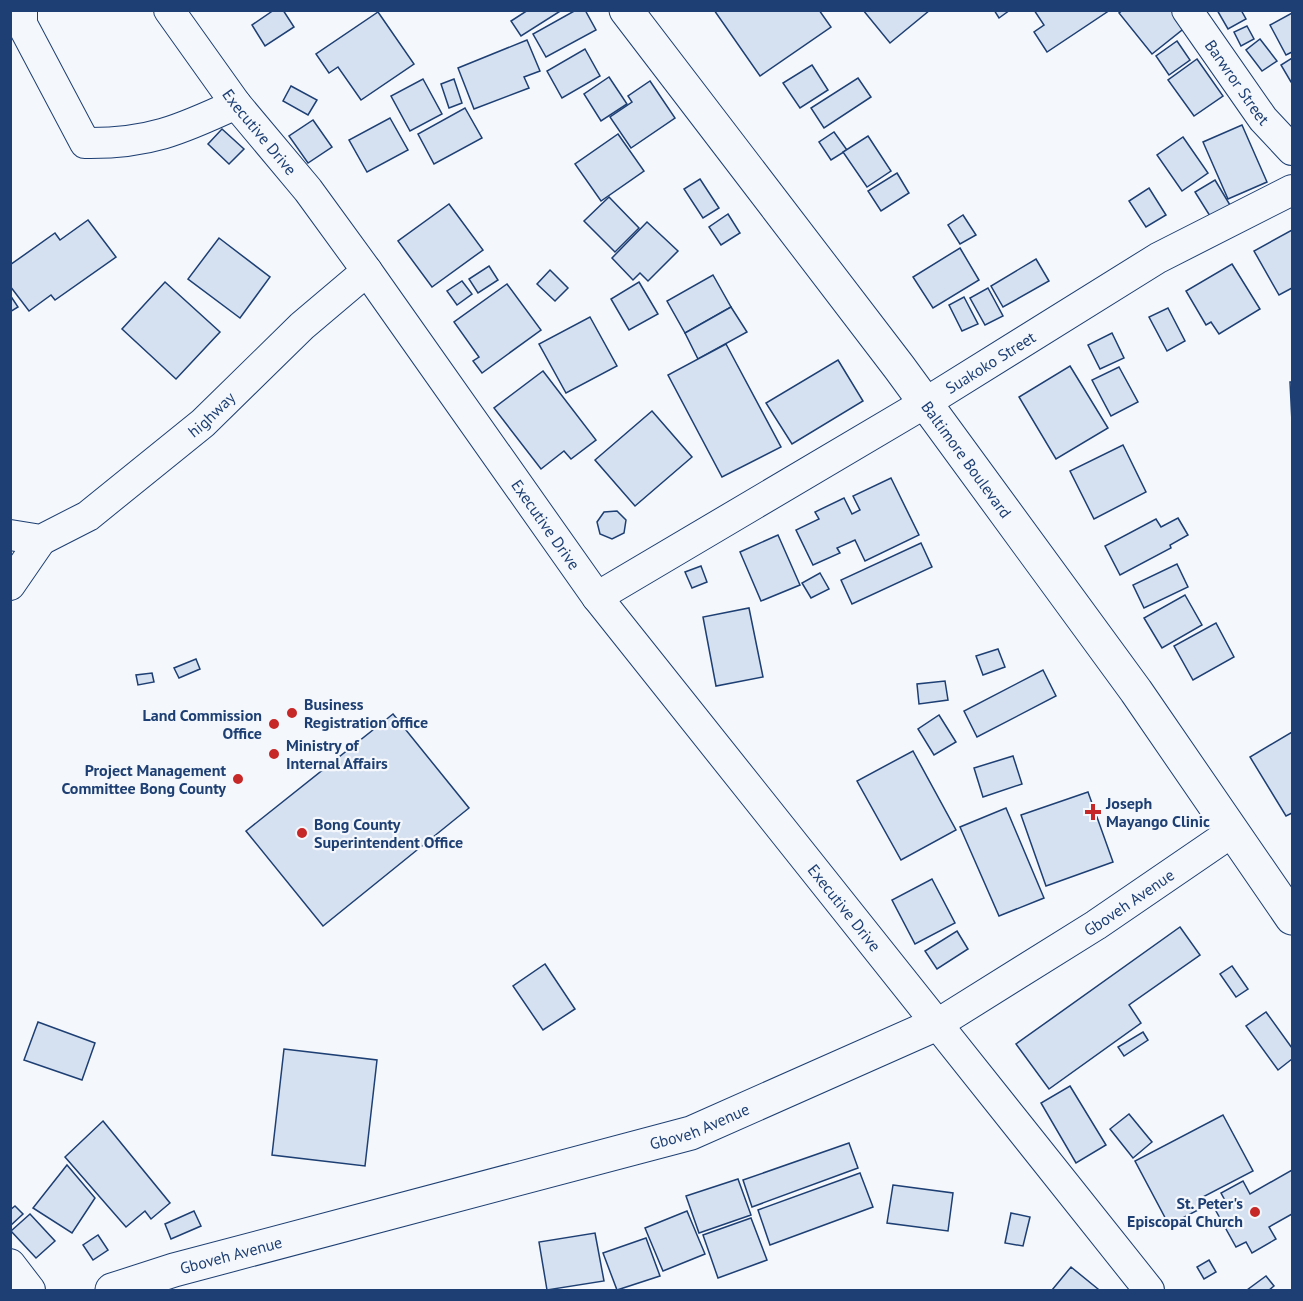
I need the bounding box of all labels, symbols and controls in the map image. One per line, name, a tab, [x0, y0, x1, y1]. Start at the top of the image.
street label: Barwror Street	[1201, 36, 1274, 130]
street label: Executive Drive	[218, 85, 301, 179]
street label: Suakoko Street	[942, 327, 1040, 398]
street label: highway	[184, 387, 239, 441]
street label: Baltimore Boulevard	[917, 397, 1016, 522]
street label: Executive Drive	[507, 475, 585, 573]
place label: Business Registration office	[304, 694, 428, 732]
place label: Land Commission Office	[143, 705, 262, 743]
marker: Business Registration office	[285, 706, 299, 720]
marker: Land Commission Office	[267, 717, 281, 731]
place label: Ministry of Internal Affairs	[286, 735, 388, 773]
marker: Ministry of Internal Affairs	[267, 747, 281, 761]
place label: Project Management Committee Bong County	[61, 760, 226, 798]
marker: Project Management Committee Bong County	[231, 772, 245, 786]
place label: Joseph Mayango Clinic	[1105, 793, 1210, 831]
marker: Joseph Mayango Clinic	[1084, 803, 1102, 821]
place label: Bong County Superintendent Office	[314, 814, 463, 852]
marker: Bong County Superintendent Office	[295, 826, 309, 840]
street label: Executive Drive	[804, 860, 885, 955]
street label: Gboveh Avenue	[1080, 865, 1178, 940]
street label: Gboveh Avenue	[647, 1098, 752, 1154]
place label: St. Peter's Episcopal Church	[1127, 1193, 1243, 1231]
marker: St. Peter's Episcopal Church	[1248, 1205, 1262, 1219]
street label: Gboveh Avenue	[178, 1232, 284, 1278]

